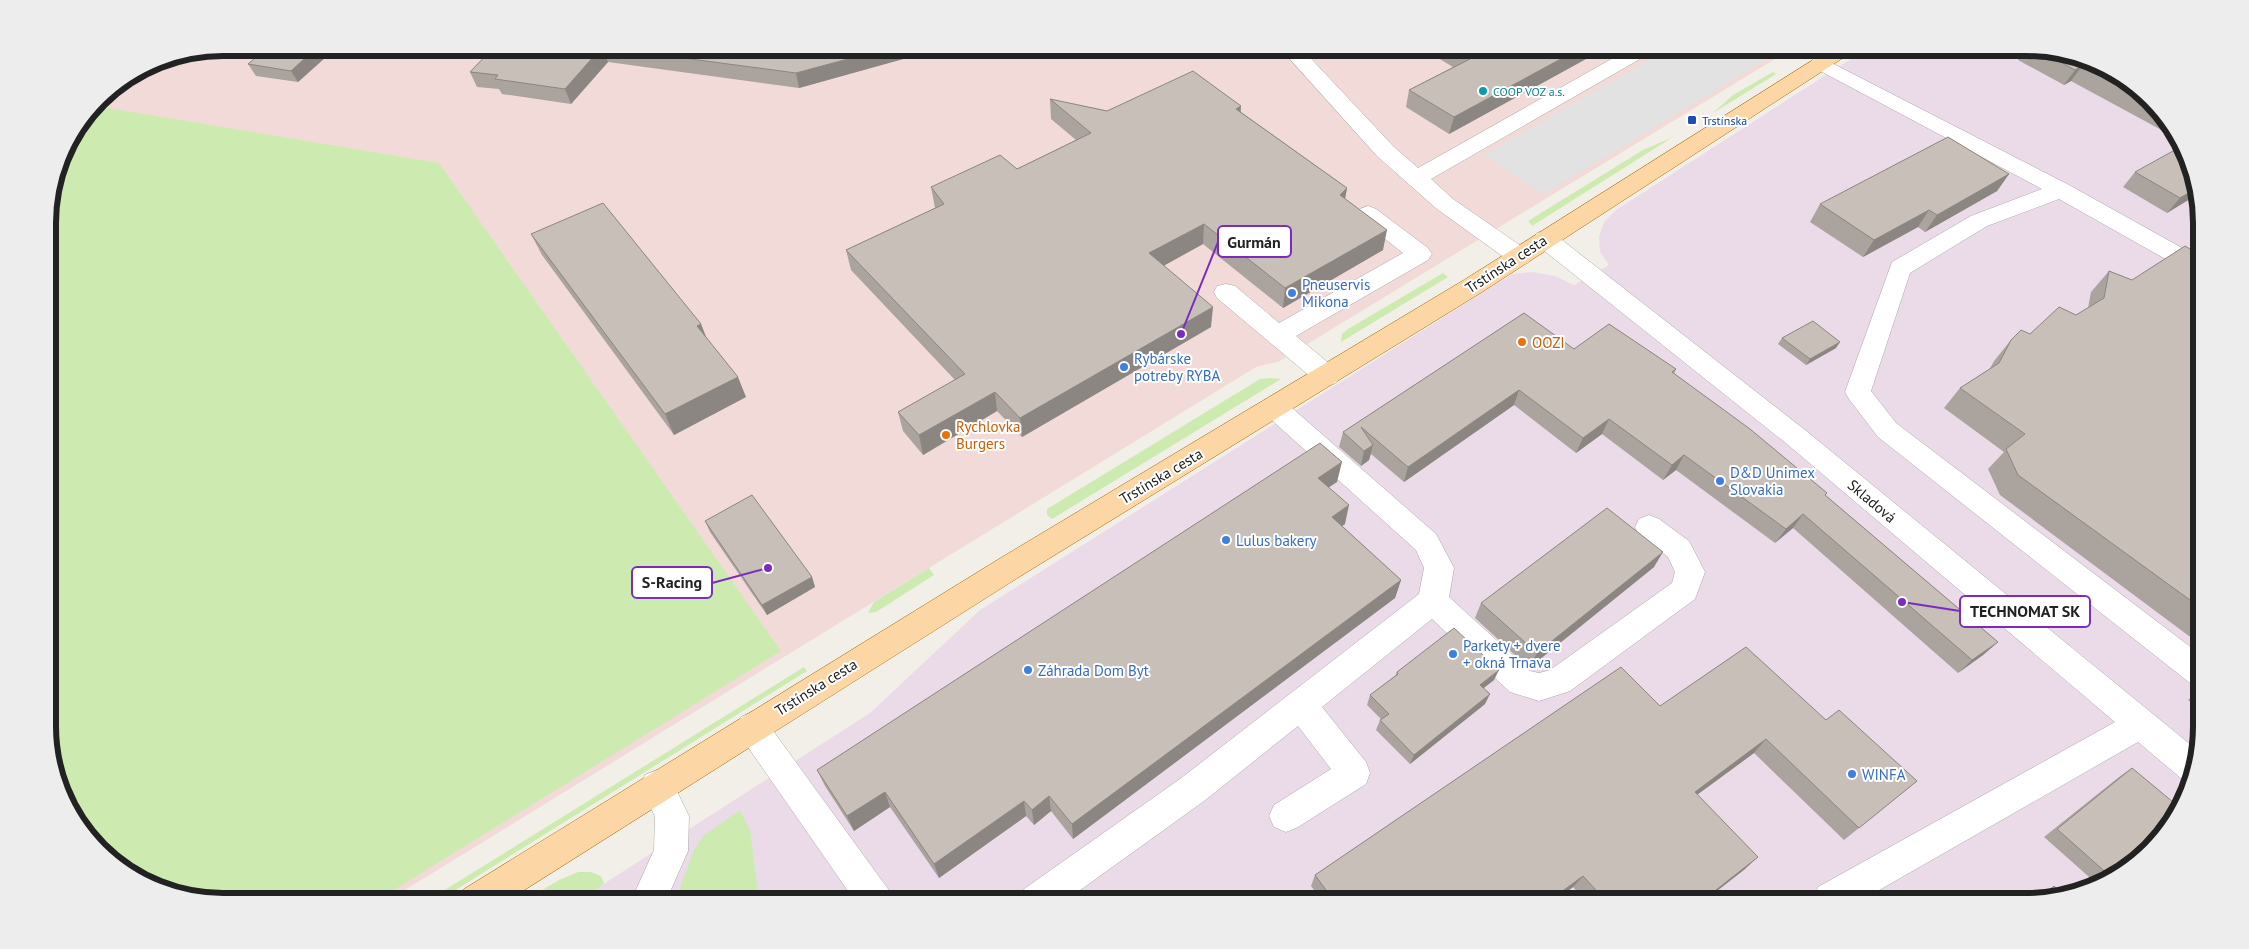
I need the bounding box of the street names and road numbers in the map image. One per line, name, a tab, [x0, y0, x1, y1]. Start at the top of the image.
street label: Trstínska cesta	[1462, 231, 1550, 297]
street label: Trstínska cesta	[1116, 444, 1206, 508]
street label: Skladová	[1844, 475, 1900, 527]
street label: Trstínska cesta	[771, 654, 861, 720]

